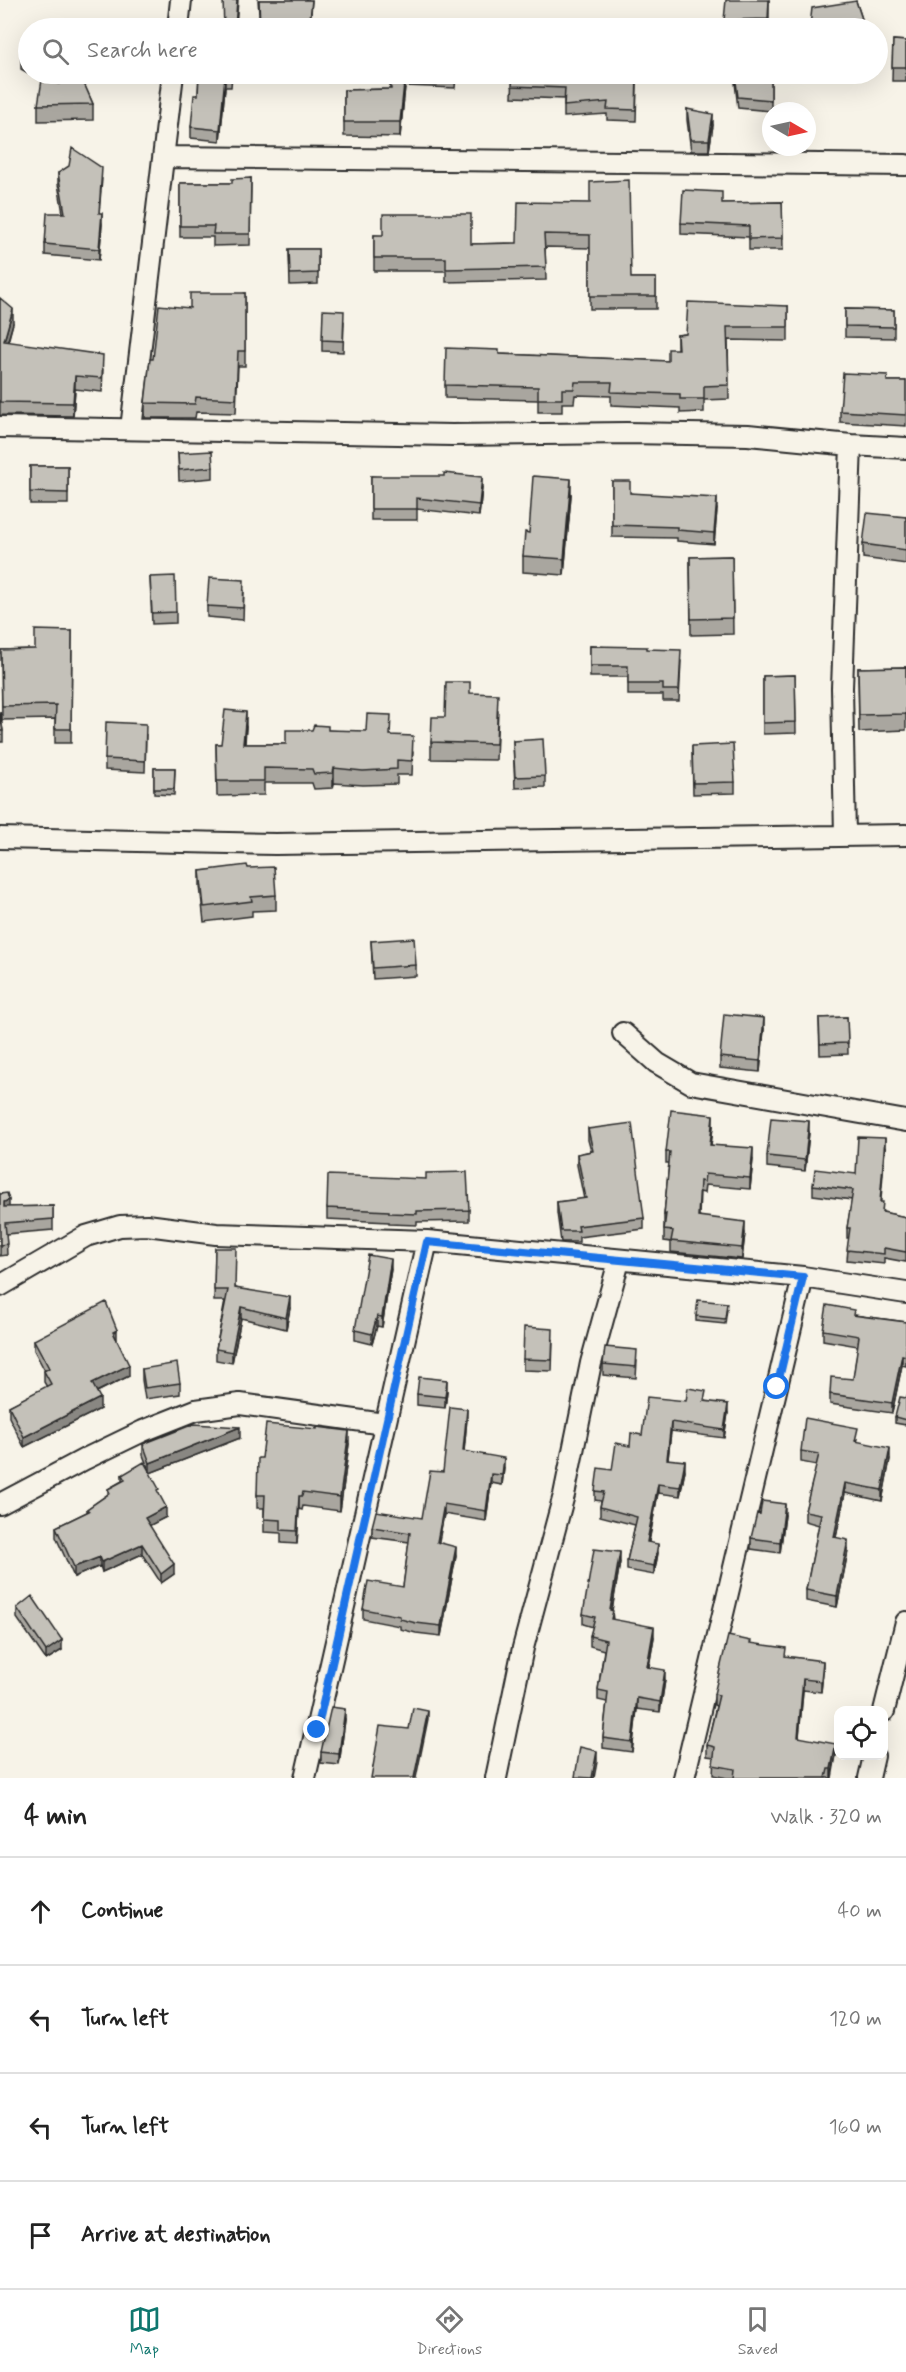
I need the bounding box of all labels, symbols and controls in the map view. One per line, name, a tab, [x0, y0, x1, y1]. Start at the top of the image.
search box	[18, 18, 888, 84]
icon: search	[39, 35, 72, 68]
text: Search here	[87, 37, 198, 65]
north arrow	[762, 102, 816, 156]
route start	[763, 1373, 789, 1399]
map controls	[834, 1706, 888, 1760]
button: locate	[834, 1706, 888, 1760]
route end	[303, 1716, 329, 1742]
text: 4 min	[24, 1800, 87, 1834]
text: Walk · 320 m	[770, 1804, 882, 1831]
icon: ahead	[24, 1895, 57, 1928]
text: Continue	[81, 1897, 163, 1925]
text: 40 m	[838, 1898, 882, 1925]
icon: left	[24, 2003, 57, 2036]
text: Turn left	[81, 2005, 169, 2033]
text: 120 m	[829, 2006, 882, 2033]
icon: left	[24, 2111, 57, 2144]
text: Turn left	[81, 2113, 169, 2141]
text: 160 m	[829, 2114, 882, 2141]
icon: arrive	[24, 2219, 57, 2252]
text: Arrive at destination	[81, 2221, 271, 2249]
tab: Map	[128, 2303, 161, 2360]
tab: Directions	[416, 2303, 482, 2360]
tab: Saved	[738, 2303, 778, 2360]

